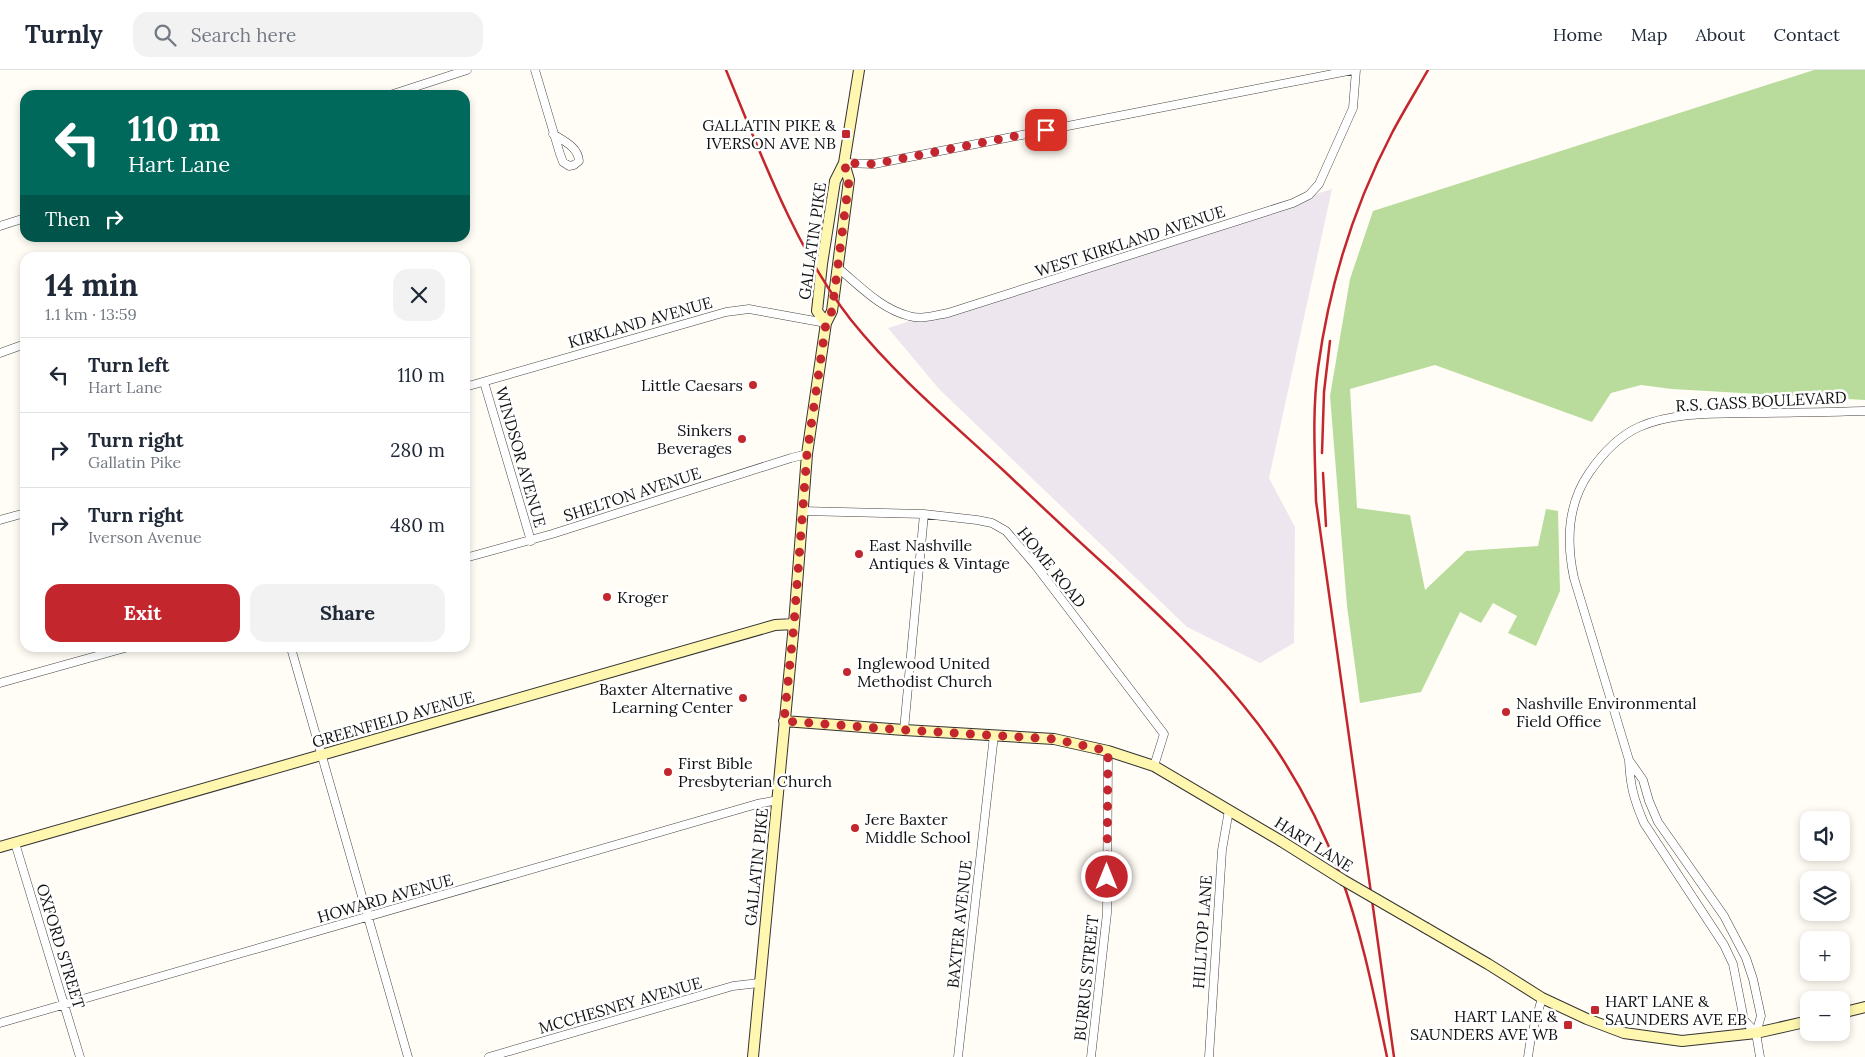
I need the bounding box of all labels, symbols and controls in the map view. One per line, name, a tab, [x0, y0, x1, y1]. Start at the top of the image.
search box	[133, 12, 483, 57]
text: Turnly	[25, 19, 103, 50]
icon: search	[151, 21, 179, 49]
text: Search here	[191, 23, 296, 47]
text: Home	[1553, 23, 1603, 46]
text: Map	[1631, 23, 1667, 46]
text: About	[1695, 23, 1745, 46]
text: Contact	[1773, 23, 1840, 46]
text: 110 m	[128, 106, 220, 151]
pin	[1025, 109, 1067, 151]
icon: left	[45, 110, 110, 175]
place label: GALLATIN PIKE & IVERSON AVE NB	[702, 115, 837, 153]
icon: arrive	[1032, 116, 1060, 144]
marker: GALLATIN PIKE & IVERSON AVE NB	[840, 128, 852, 140]
text: Hart Lane	[128, 150, 230, 178]
street label: GALLATIN PIKE	[794, 181, 830, 301]
street label: WEST KIRKLAND AVENUE	[1033, 201, 1228, 281]
icon: right	[100, 205, 128, 233]
text: Then	[45, 207, 90, 231]
text: 14 min	[45, 266, 138, 304]
button: close	[393, 269, 445, 321]
street label: KIRKLAND AVENUE	[566, 292, 714, 352]
text: 1.1 km · 13:59	[45, 304, 137, 324]
text: Turn left	[88, 353, 169, 377]
icon: left	[45, 361, 73, 389]
text: 110 m	[397, 363, 445, 387]
place label: Little Caesars	[641, 375, 743, 395]
text: Hart Lane	[88, 377, 162, 397]
marker: Little Caesars	[747, 379, 759, 391]
street label: WINDSOR AVENUE	[491, 384, 551, 530]
street label: R.S. GASS BOULEVARD	[1675, 387, 1847, 415]
place label: Sinkers Beverages	[657, 420, 732, 458]
text: Turn right	[88, 428, 184, 452]
marker: Sinkers Beverages	[736, 433, 748, 445]
icon: right	[45, 436, 73, 464]
text: 280 m	[390, 438, 445, 462]
text: Gallatin Pike	[88, 452, 181, 472]
street label: SHELTON AVENUE	[561, 462, 703, 526]
text: Turn right	[88, 503, 184, 527]
icon: right	[45, 511, 73, 539]
text: 480 m	[390, 513, 445, 537]
street label: HOME ROAD	[1013, 523, 1091, 612]
text: Iverson Avenue	[88, 527, 202, 547]
place label: East Nashville Antiques & Vintage	[868, 535, 1010, 573]
marker: East Nashville Antiques & Vintage	[853, 548, 865, 560]
button: Exit	[45, 584, 240, 642]
button: Share	[250, 584, 445, 642]
place label: Kroger	[617, 587, 669, 607]
marker: Kroger	[601, 591, 613, 603]
place label: Inglewood United Methodist Church	[857, 653, 993, 691]
marker: Inglewood United Methodist Church	[841, 666, 853, 678]
place label: Baxter Alternative Learning Center	[599, 679, 733, 717]
street label: GREENFIELD AVENUE	[310, 686, 476, 752]
marker: Baxter Alternative Learning Center	[737, 692, 749, 704]
place label: Nashville Environmental Field Office	[1516, 693, 1697, 731]
marker: Nashville Environmental Field Office	[1500, 706, 1512, 718]
place label: First Bible Presbyterian Church	[678, 753, 832, 791]
marker: First Bible Presbyterian Church	[662, 766, 674, 778]
street label: GALLATIN PIKE	[740, 807, 772, 927]
place label: Jere Baxter Middle School	[864, 809, 971, 847]
map controls	[1800, 811, 1850, 1041]
button: sound	[1800, 811, 1850, 861]
street label: HART LANE	[1271, 812, 1357, 876]
marker: Jere Baxter Middle School	[849, 822, 861, 834]
position arrow	[1080, 850, 1132, 902]
street label: BAXTER AVENUE	[942, 859, 976, 989]
street label: HOWARD AVENUE	[315, 869, 455, 927]
button: layers	[1800, 871, 1850, 921]
street label: HILLTOP LANE	[1188, 875, 1216, 989]
street label: OXFORD STREET	[32, 881, 90, 1011]
street label: BURRUS STREET	[1069, 914, 1103, 1042]
button: +	[1800, 931, 1850, 981]
street label: MCCHESNEY AVENUE	[536, 972, 704, 1038]
place label: HART LANE & SAUNDERS AVE EB	[1605, 991, 1747, 1029]
button: −	[1800, 991, 1850, 1041]
marker: HART LANE & SAUNDERS AVE EB	[1589, 1004, 1601, 1016]
place label: HART LANE & SAUNDERS AVE WB	[1410, 1006, 1559, 1044]
marker: HART LANE & SAUNDERS AVE WB	[1562, 1019, 1574, 1031]

